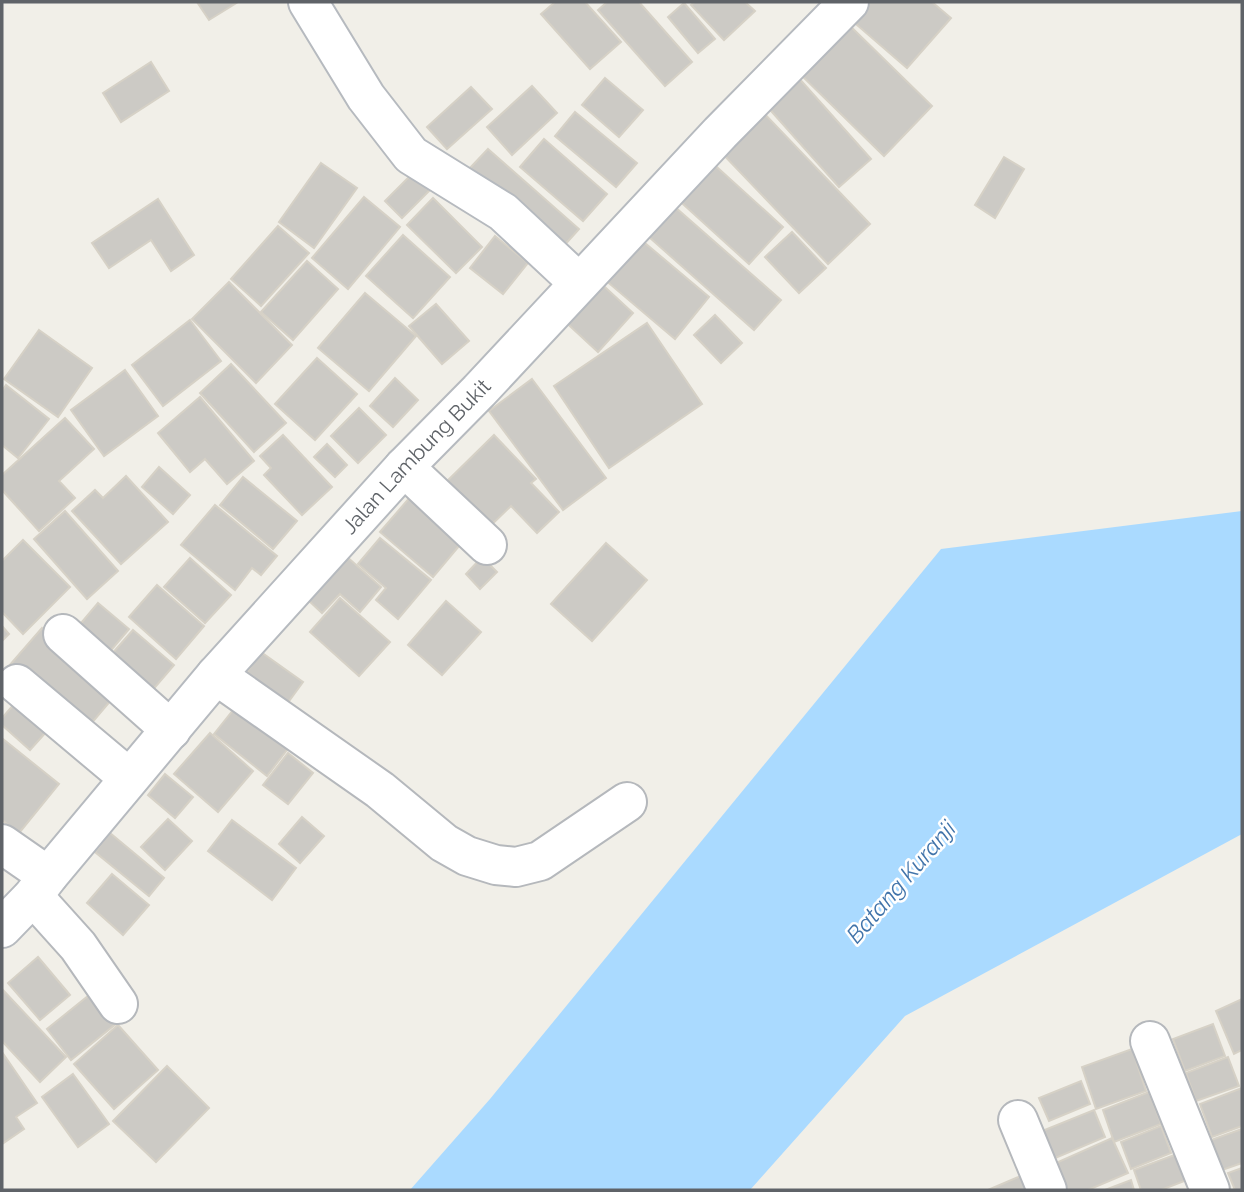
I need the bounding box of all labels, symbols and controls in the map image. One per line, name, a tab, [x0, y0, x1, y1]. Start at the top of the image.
street label: Jalan Lambung Bukit	[337, 374, 496, 539]
water label: Batang Kuranji	[840, 814, 962, 948]

